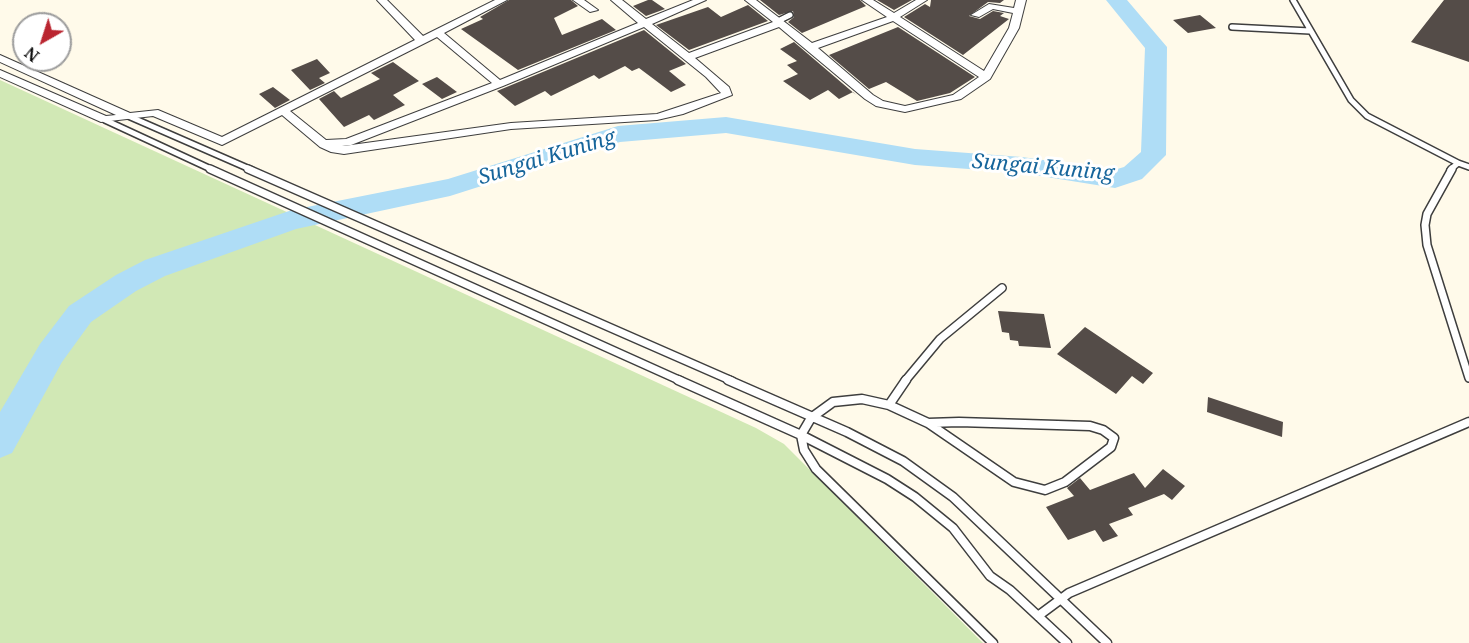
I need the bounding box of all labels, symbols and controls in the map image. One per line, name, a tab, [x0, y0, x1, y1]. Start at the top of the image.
north arrow	[12, 12, 72, 72]
text: N	[20, 42, 44, 67]
water label: Sungai Kuning	[475, 125, 619, 191]
water label: Sungai Kuning	[971, 149, 1115, 187]

